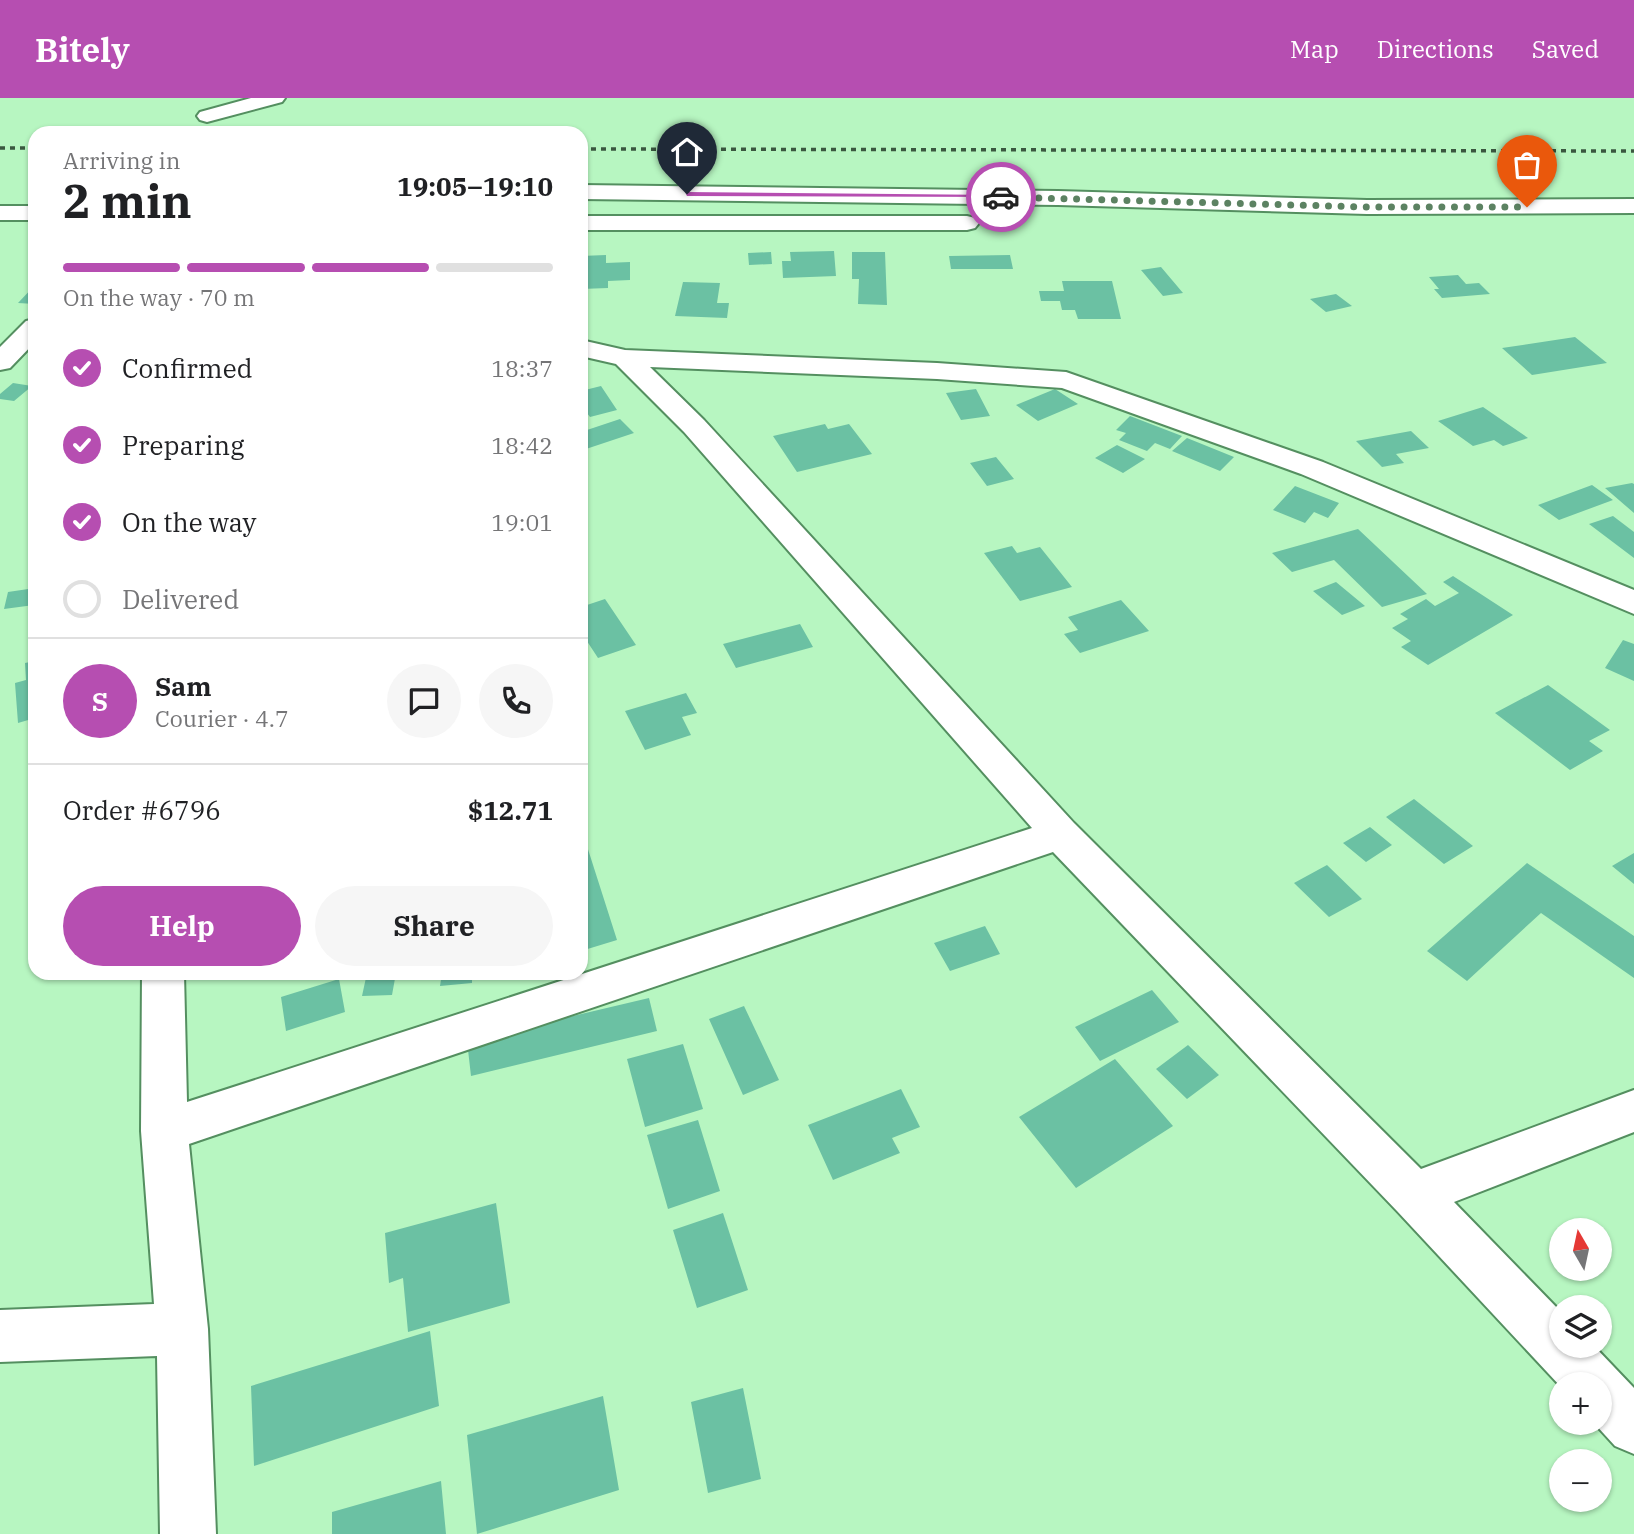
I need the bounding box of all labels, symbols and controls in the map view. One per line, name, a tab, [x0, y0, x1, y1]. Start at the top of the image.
text: Bitely	[35, 28, 130, 71]
text: Map	[1290, 33, 1339, 65]
text: Directions	[1377, 33, 1494, 65]
text: Saved	[1532, 33, 1599, 65]
pin	[657, 122, 717, 194]
icon: home	[668, 133, 706, 171]
pin	[1497, 135, 1557, 207]
text: Arriving in	[63, 145, 180, 175]
icon: bag	[1508, 146, 1546, 184]
courier	[966, 162, 1036, 232]
text: 19:05–19:10	[397, 169, 553, 203]
text: 2 min	[63, 171, 192, 231]
icon: car	[982, 178, 1020, 216]
text: On the way · 70 m	[63, 282, 255, 312]
icon: check	[63, 349, 101, 387]
text: Confirmed	[122, 351, 253, 385]
text: 18:37	[491, 353, 553, 383]
icon: check	[63, 426, 101, 464]
text: Preparing	[122, 428, 244, 462]
text: 18:42	[491, 430, 553, 460]
icon: check	[63, 503, 101, 541]
text: On the way	[122, 505, 256, 539]
text: 19:01	[491, 507, 553, 537]
text: Delivered	[122, 582, 239, 616]
button: chat	[387, 664, 461, 738]
button: phone	[479, 664, 553, 738]
text: Sam	[155, 669, 211, 703]
text: S	[92, 684, 108, 718]
text: Courier · 4.7	[155, 703, 289, 733]
text: Order #6796	[63, 793, 221, 827]
text: $12.71	[468, 793, 553, 827]
button: Help	[63, 886, 301, 966]
button: Share	[315, 886, 553, 966]
north arrow	[1549, 1218, 1612, 1281]
map controls	[1549, 1218, 1612, 1512]
button: layers	[1549, 1295, 1612, 1358]
button: +	[1549, 1372, 1612, 1435]
button: −	[1549, 1449, 1612, 1512]

